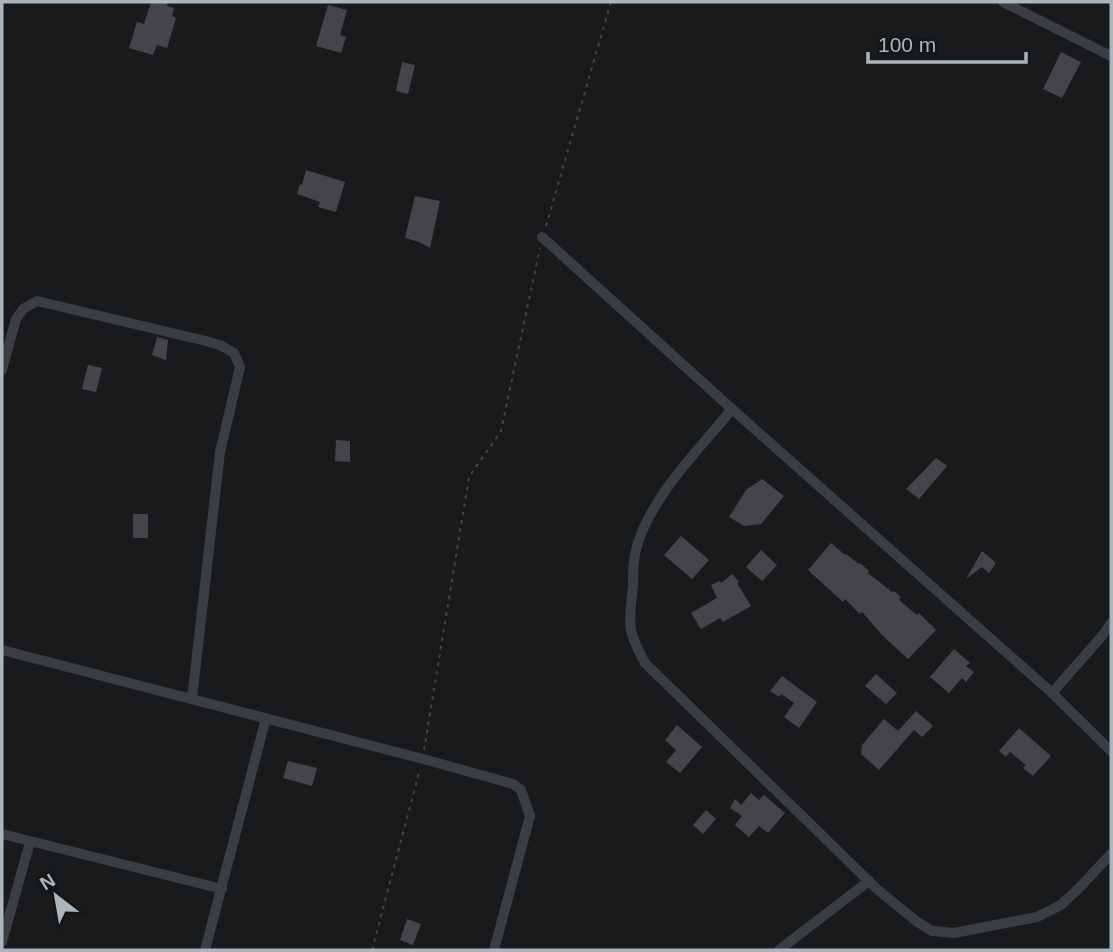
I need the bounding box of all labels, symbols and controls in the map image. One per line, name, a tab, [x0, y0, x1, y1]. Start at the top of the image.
scale bar	[868, 21, 1026, 65]
text: 100 m	[878, 33, 936, 56]
north arrow	[21, 861, 91, 931]
text: N	[36, 869, 59, 894]

